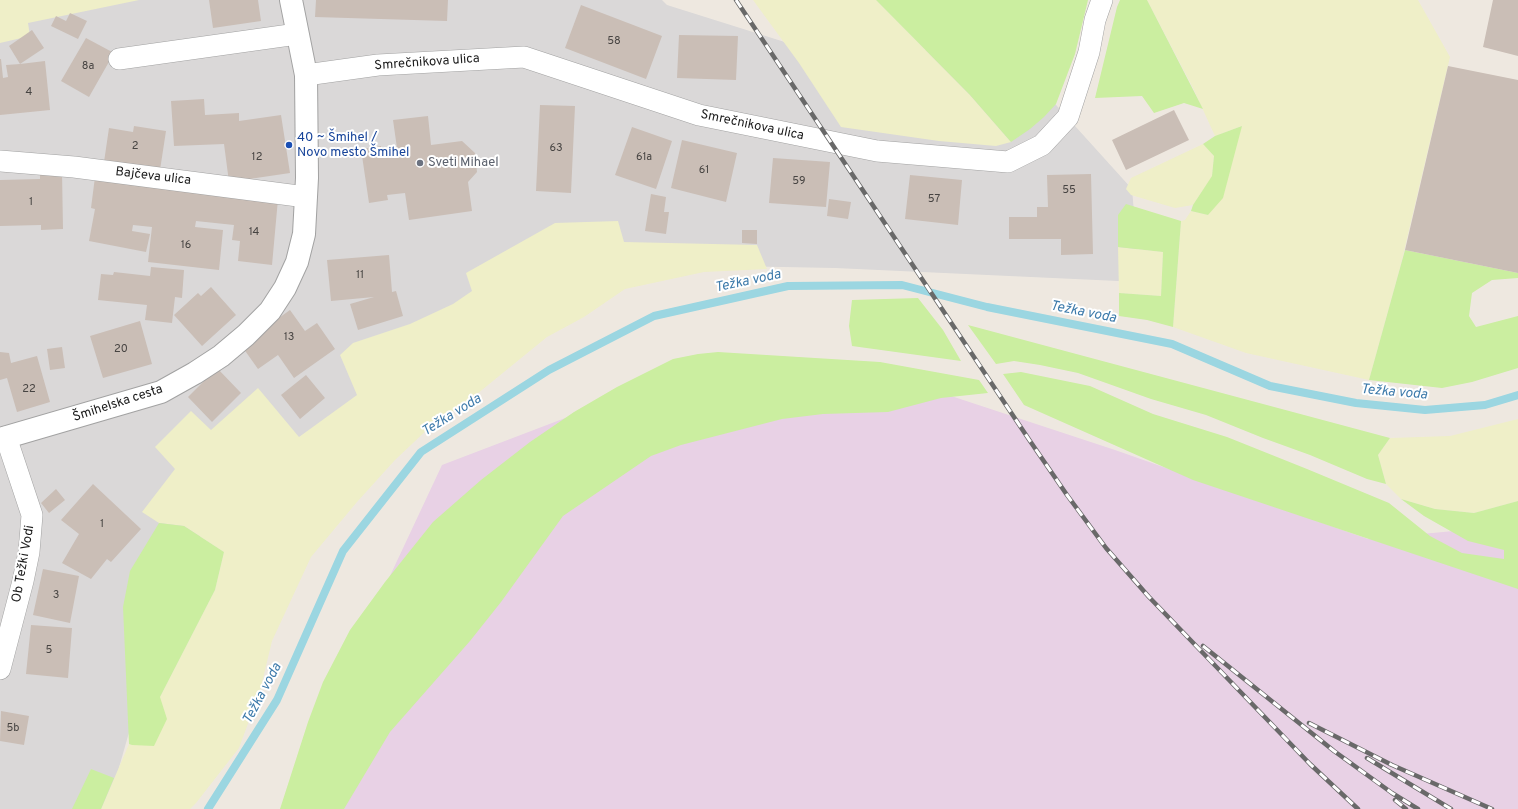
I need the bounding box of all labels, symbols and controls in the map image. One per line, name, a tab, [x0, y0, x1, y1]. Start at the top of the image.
house number: 58	[607, 35, 621, 49]
street label: Smrečnikova ulica	[374, 52, 480, 74]
house number: 8a	[82, 60, 94, 74]
house number: 4	[26, 86, 32, 100]
street label: Smrečnikova ulica	[699, 107, 805, 145]
place label: 40 ~ Šmihel / Novo mesto Šmihel	[297, 130, 409, 161]
house number: 2	[132, 140, 138, 154]
marker: 40 ~ Šmihel / Novo mesto Šmihel	[284, 140, 294, 150]
house number: 63	[549, 142, 563, 156]
house number: 12	[252, 151, 262, 165]
house number: 61a	[636, 151, 652, 165]
place label: Sveti Mihael	[428, 155, 499, 171]
marker: Sveti Mihael	[415, 158, 425, 168]
house number: 61	[699, 164, 709, 178]
street label: Bajčeva ulica	[114, 165, 192, 189]
house number: 59	[792, 175, 806, 189]
house number: 55	[1062, 184, 1076, 198]
house number: 57	[928, 193, 940, 207]
house number: 1	[29, 196, 33, 210]
house number: 14	[249, 226, 259, 240]
house number: 16	[181, 239, 191, 253]
water label: Težka voda	[714, 267, 782, 297]
house number: 11	[356, 269, 364, 283]
water label: Težka voda	[1049, 298, 1117, 328]
house number: 13	[284, 331, 294, 345]
house number: 20	[114, 343, 128, 357]
street label: Šmihelska cesta	[71, 382, 165, 426]
water label: Težka voda	[1360, 382, 1428, 404]
house number: 22	[22, 383, 36, 397]
water label: Težka voda	[419, 391, 485, 441]
house number: 1	[100, 518, 104, 532]
street label: Ob Težki Vodi	[10, 524, 38, 604]
house number: 3	[53, 589, 59, 603]
house number: 5	[46, 644, 52, 658]
water label: Težka voda	[240, 661, 286, 727]
house number: 5b	[6, 722, 20, 736]

